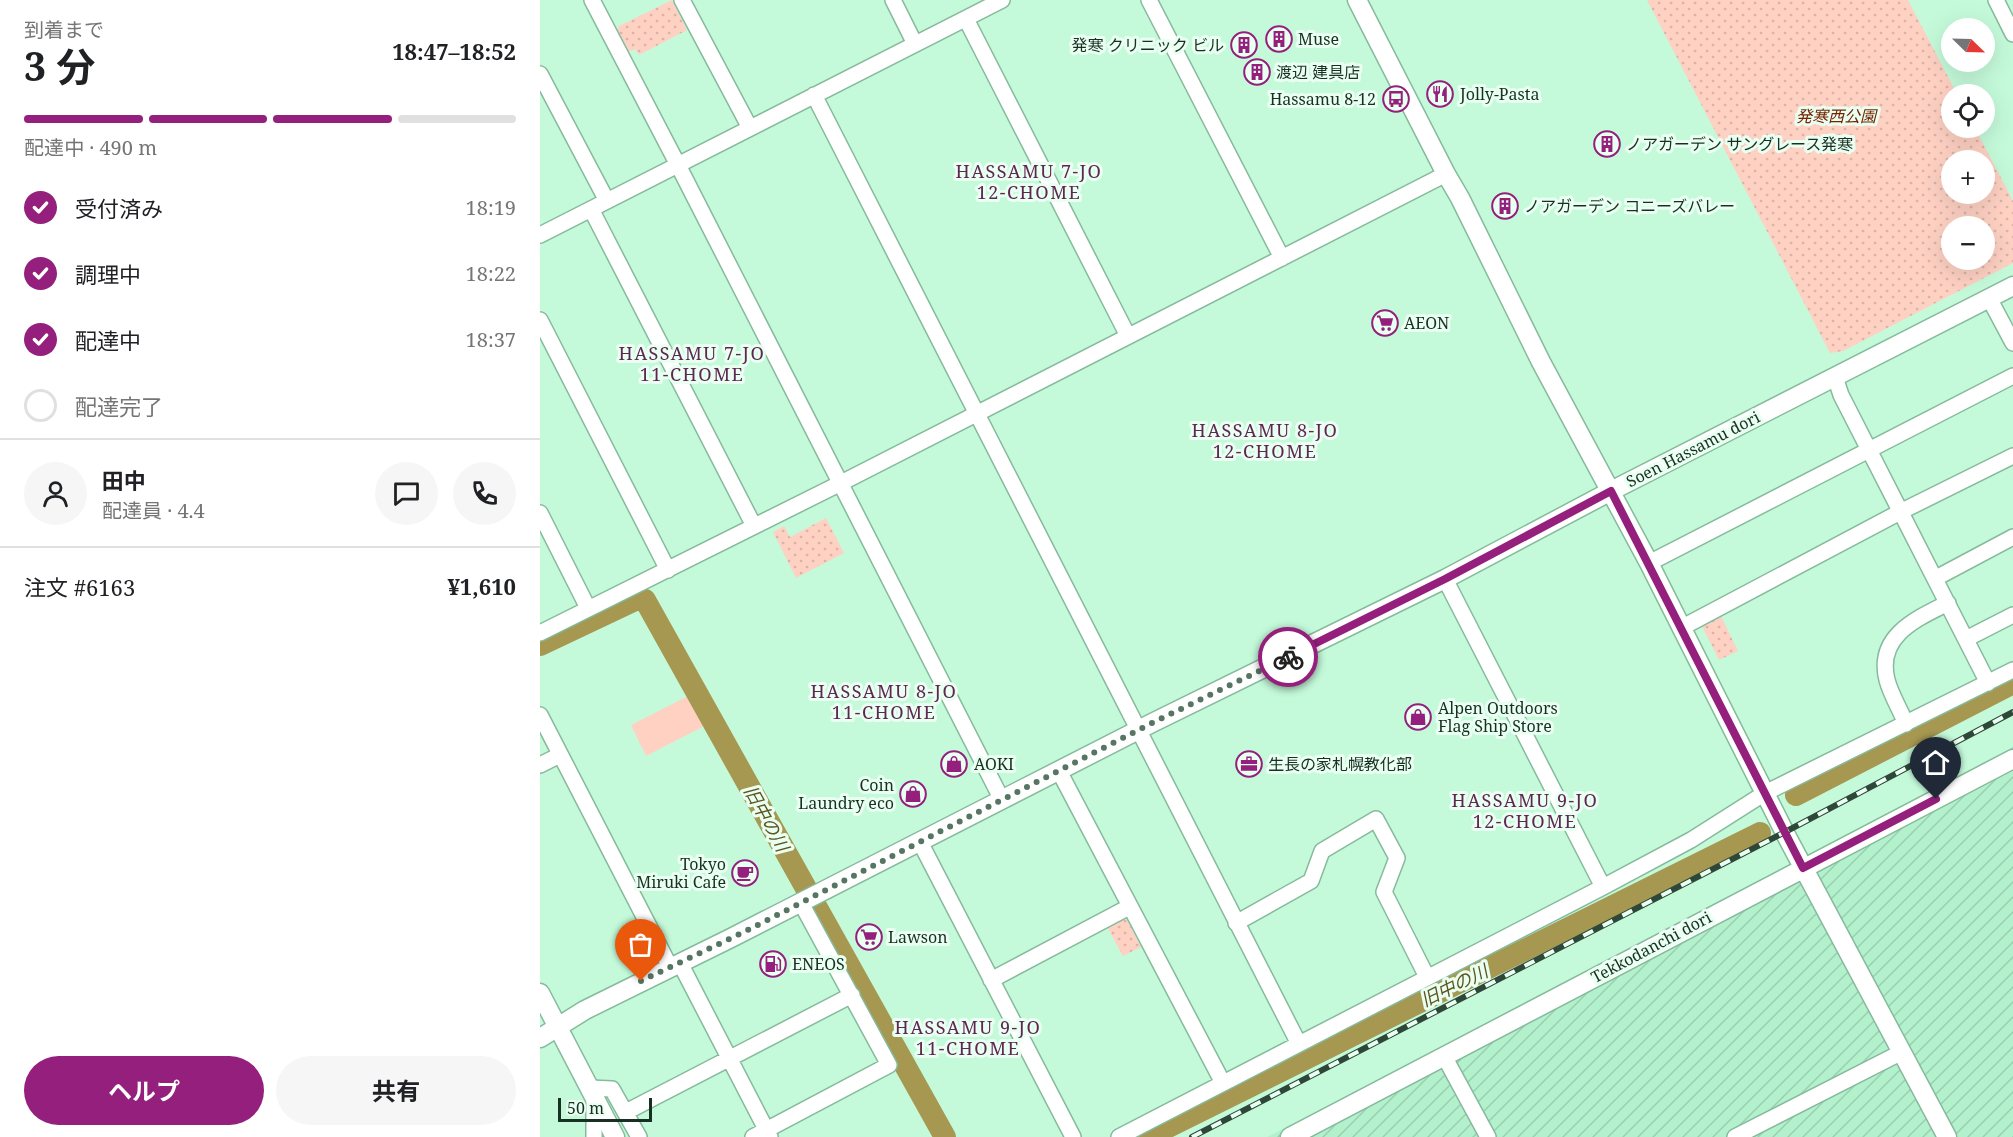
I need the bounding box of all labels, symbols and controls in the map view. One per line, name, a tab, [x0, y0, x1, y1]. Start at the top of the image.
text: 到着まで	[24, 16, 104, 43]
north arrow	[1941, 18, 1995, 72]
map controls	[1941, 18, 1995, 270]
building icon: Muse	[1264, 24, 1294, 54]
place label: Muse	[1298, 28, 1339, 50]
building icon: 発寒 クリニック ビル	[1229, 30, 1259, 60]
place label: 発寒 クリニック ビル	[1072, 34, 1224, 56]
text: 18:47–18:52	[392, 36, 516, 66]
text: 3 分	[24, 39, 95, 92]
building icon: 渡辺 建具店	[1242, 57, 1272, 87]
place label: 渡辺 建具店	[1276, 61, 1360, 83]
restaurant icon: Jolly-Pasta	[1425, 79, 1455, 109]
place label: Jolly-Pasta	[1459, 83, 1539, 105]
bus stop icon: Hassamu 8-12	[1381, 84, 1411, 114]
button: locate	[1941, 84, 1995, 138]
place label: Hassamu 8-12	[1270, 88, 1376, 110]
park label: 発寒西公園	[1796, 105, 1878, 127]
building icon: ノアガーデン サングレース発寒	[1592, 129, 1622, 159]
place label: ノアガーデン サングレース発寒	[1626, 133, 1853, 155]
text: 配達中 · 490 m	[24, 134, 157, 161]
button: +	[1941, 150, 1995, 204]
district label: HASSAMU 7-JO 12-CHOME	[956, 159, 1102, 204]
icon: check	[24, 191, 57, 224]
building icon: ノアガーデン コニーズバレー	[1490, 191, 1520, 221]
text: 受付済み	[75, 193, 163, 223]
text: 18:19	[466, 194, 516, 221]
place label: ノアガーデン コニーズバレー	[1524, 195, 1735, 217]
button: −	[1941, 216, 1995, 270]
icon: check	[24, 257, 57, 290]
text: 調理中	[75, 259, 141, 289]
text: 18:22	[466, 260, 516, 287]
supermarket icon: AEON	[1370, 308, 1400, 338]
place label: AEON	[1404, 312, 1449, 334]
icon: check	[24, 323, 57, 356]
text: 配達中	[75, 325, 141, 355]
text: 18:37	[466, 326, 516, 353]
district label: HASSAMU 7-JO 11-CHOME	[619, 341, 765, 386]
text: 配達完了	[75, 391, 163, 421]
street label: Soen Hassamu dori	[1622, 406, 1764, 492]
district label: HASSAMU 8-JO 12-CHOME	[1192, 418, 1338, 463]
button: person	[24, 462, 87, 525]
button: chat	[375, 462, 438, 525]
button: phone	[453, 462, 516, 525]
text: 田中	[102, 465, 146, 495]
text: 配達員 · 4.4	[102, 497, 205, 524]
text: ¥1,610	[447, 571, 516, 601]
text: 注文 #6163	[24, 572, 135, 602]
courier	[1258, 627, 1318, 687]
icon: bike	[1272, 641, 1305, 674]
district label: HASSAMU 8-JO 11-CHOME	[811, 679, 957, 724]
place label: Alpen Outdoors Flag Ship Store	[1438, 697, 1558, 737]
shop icon: Alpen Outdoors Flag Ship Store	[1403, 702, 1433, 732]
pin	[1910, 737, 1961, 799]
icon: home	[1919, 746, 1952, 779]
shop icon: AOKI	[939, 749, 969, 779]
office icon: 生長の家札幌教化部	[1234, 749, 1264, 779]
place label: AOKI	[974, 753, 1014, 775]
place label: 生長の家札幌教化部	[1268, 753, 1412, 775]
place label: Coin Laundry eco	[798, 774, 894, 814]
shop icon: Coin Laundry eco	[898, 779, 928, 809]
water label: 旧中の川	[739, 781, 796, 857]
district label: HASSAMU 9-JO 12-CHOME	[1452, 788, 1598, 833]
place label: Tokyo Miruki Cafe	[636, 853, 726, 893]
cafe icon: Tokyo Miruki Cafe	[730, 858, 760, 888]
street label: Tekkodanchi dori	[1587, 906, 1715, 988]
pin	[615, 919, 666, 981]
supermarket icon: Lawson	[854, 922, 884, 952]
place label: Lawson	[888, 926, 948, 948]
icon: bag	[624, 928, 657, 961]
fuel station icon: ENEOS	[758, 949, 788, 979]
place label: ENEOS	[792, 953, 845, 975]
water label: 旧中の川	[1416, 958, 1493, 1012]
district label: HASSAMU 9-JO 11-CHOME	[895, 1015, 1041, 1060]
button: ヘルプ	[24, 1056, 264, 1125]
button: 共有	[276, 1056, 516, 1125]
scale bar	[558, 1095, 652, 1122]
text: 50 m	[567, 1097, 604, 1119]

